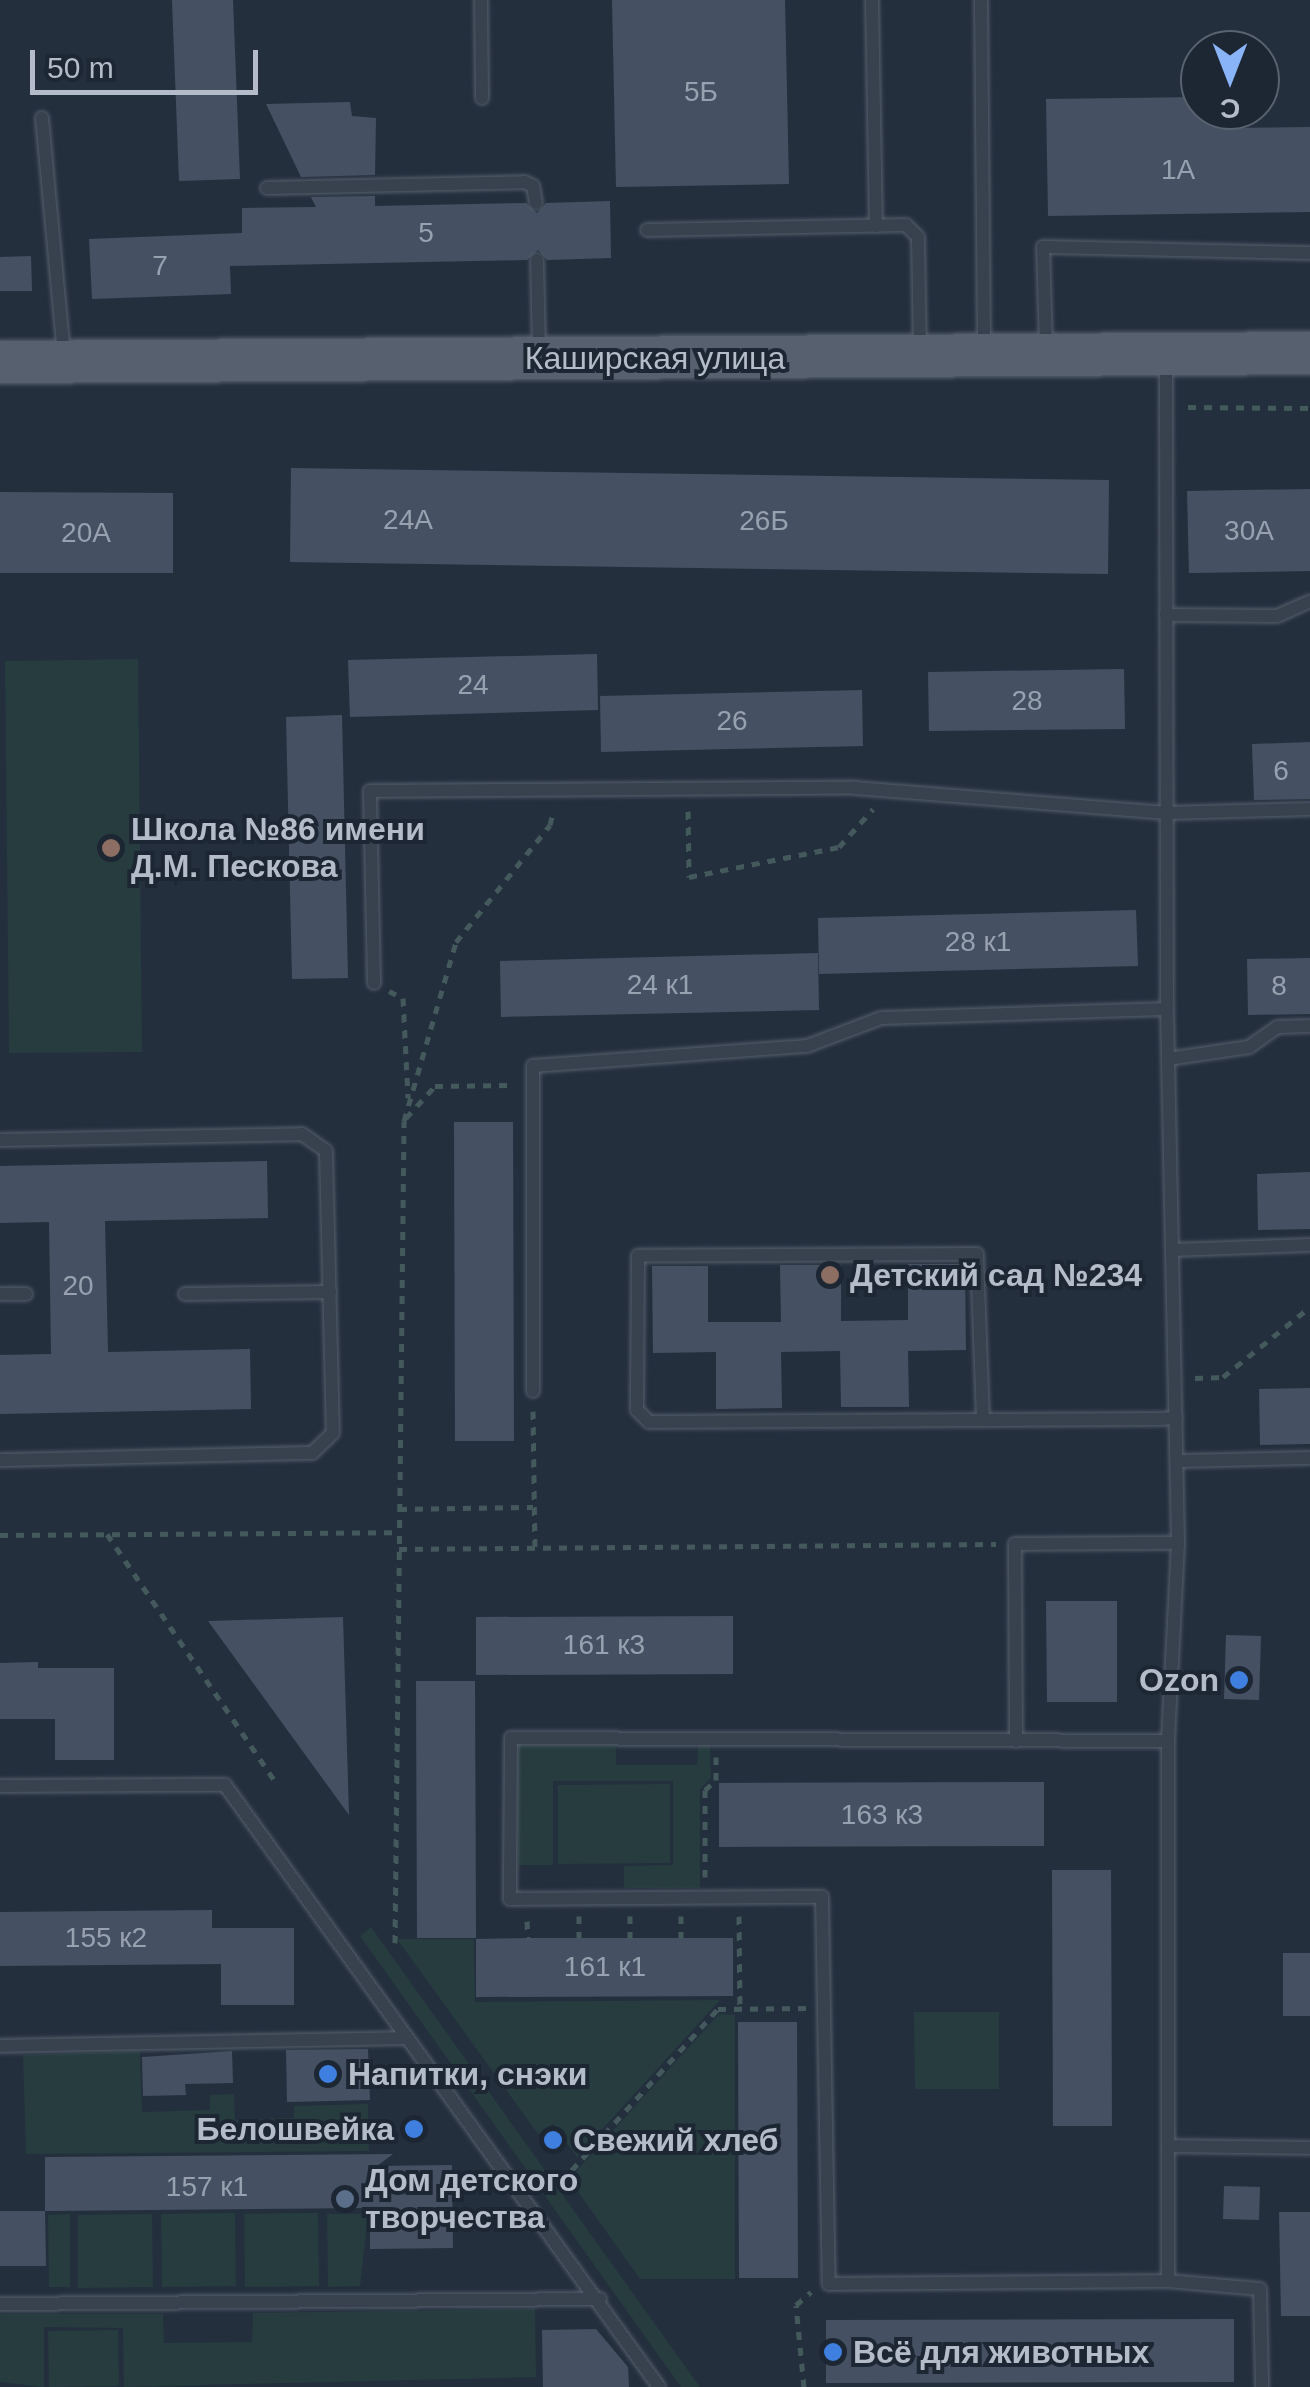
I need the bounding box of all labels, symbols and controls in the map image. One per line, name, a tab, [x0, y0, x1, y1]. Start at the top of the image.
scale bar	[35, 30, 262, 92]
north arrow	[1180, 30, 1280, 130]
text: 50 m	[47, 51, 114, 84]
house number: 5Б	[684, 75, 718, 109]
text: С	[1220, 93, 1240, 124]
house number: 1А	[1161, 153, 1195, 187]
house number: 5	[418, 216, 434, 250]
house number: 7	[152, 249, 168, 283]
street label: Каширская улица	[525, 339, 785, 377]
house number: 24А	[383, 503, 433, 537]
house number: 26Б	[739, 504, 789, 538]
house number: 30А	[1224, 514, 1274, 548]
house number: 20А	[61, 516, 111, 550]
house number: 24	[457, 668, 489, 702]
house number: 28	[1011, 684, 1043, 718]
house number: 26	[716, 704, 748, 738]
house number: 6	[1273, 754, 1289, 788]
place label: Школа №86 имени Д.М. Пескова	[131, 811, 425, 886]
marker: Школа №86 имени Д.М. Пескова	[100, 837, 122, 859]
house number: 28 к1	[945, 925, 1011, 959]
house number: 24 к1	[627, 968, 693, 1002]
house number: 8	[1271, 969, 1287, 1003]
place label: Детский сад №234	[850, 1256, 1142, 1294]
marker: Детский сад №234	[819, 1264, 841, 1286]
house number: 20	[62, 1269, 94, 1303]
house number: 161 к3	[563, 1628, 645, 1662]
place label: Ozon	[1139, 1661, 1219, 1699]
marker: Ozon	[1228, 1669, 1250, 1691]
house number: 163 к3	[841, 1798, 923, 1832]
house number: 155 к2	[65, 1921, 147, 1955]
house number: 161 к1	[564, 1950, 646, 1984]
place label: Напитки, снэки	[348, 2055, 588, 2093]
marker: Напитки, снэки	[317, 2063, 339, 2085]
place label: Белошвейка	[197, 2110, 394, 2148]
marker: Белошвейка	[403, 2118, 425, 2140]
place label: Свежий хлеб	[573, 2121, 778, 2159]
marker: Свежий хлеб	[542, 2129, 564, 2151]
place label: Дом детского творчества	[365, 2162, 578, 2237]
house number: 157 к1	[166, 2170, 248, 2204]
marker: Дом детского творчества	[334, 2188, 356, 2210]
place label: Всё для животных	[853, 2333, 1149, 2371]
marker: Всё для животных	[822, 2341, 844, 2363]

